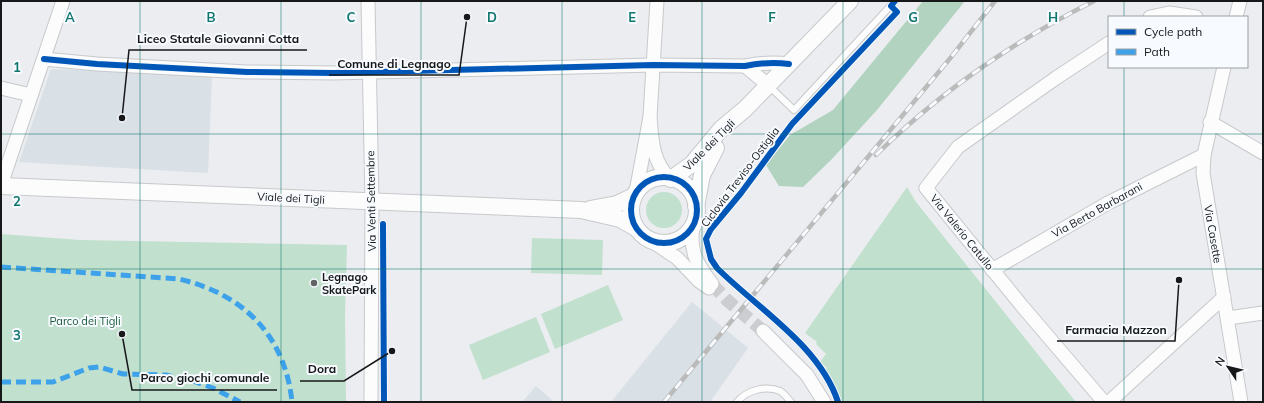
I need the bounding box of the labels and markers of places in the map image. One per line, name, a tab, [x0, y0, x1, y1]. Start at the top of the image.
callout: Liceo Statale Giovanni Cotta	[129, 26, 307, 50]
callout: Comune di Legnago	[329, 51, 459, 75]
place label: Legnago SkatePark	[322, 270, 377, 297]
marker: Legnago SkatePark	[309, 278, 319, 288]
callout: Farmacia Mazzon	[1057, 317, 1175, 341]
callout: Dora	[300, 357, 344, 381]
callout: Parco giochi comunale	[132, 366, 277, 390]

